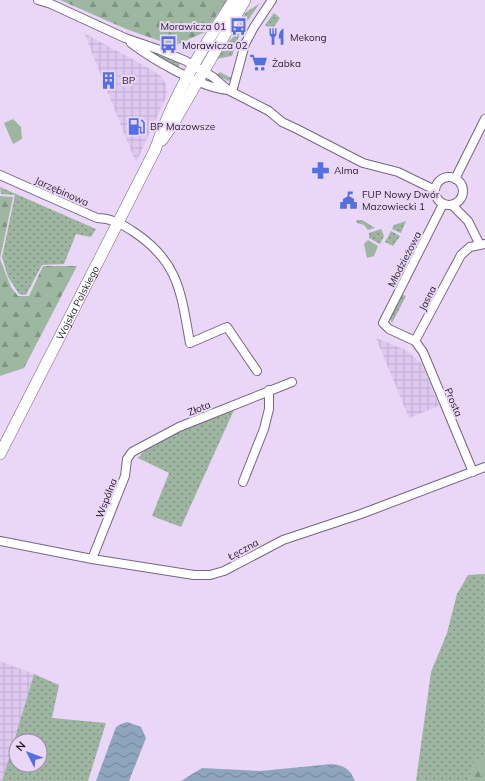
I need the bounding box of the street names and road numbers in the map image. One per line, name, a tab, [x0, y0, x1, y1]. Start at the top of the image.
street label: Jarzębinowa	[33, 174, 91, 209]
street label: Młodzieżowa	[385, 229, 424, 289]
street label: Wojska Polskiego	[53, 263, 102, 342]
street label: Jasna	[416, 284, 439, 313]
street label: Prosta	[442, 386, 465, 419]
street label: Złota	[186, 398, 213, 419]
street label: Wspólna	[93, 476, 120, 520]
street label: Łęczna	[225, 536, 261, 564]

